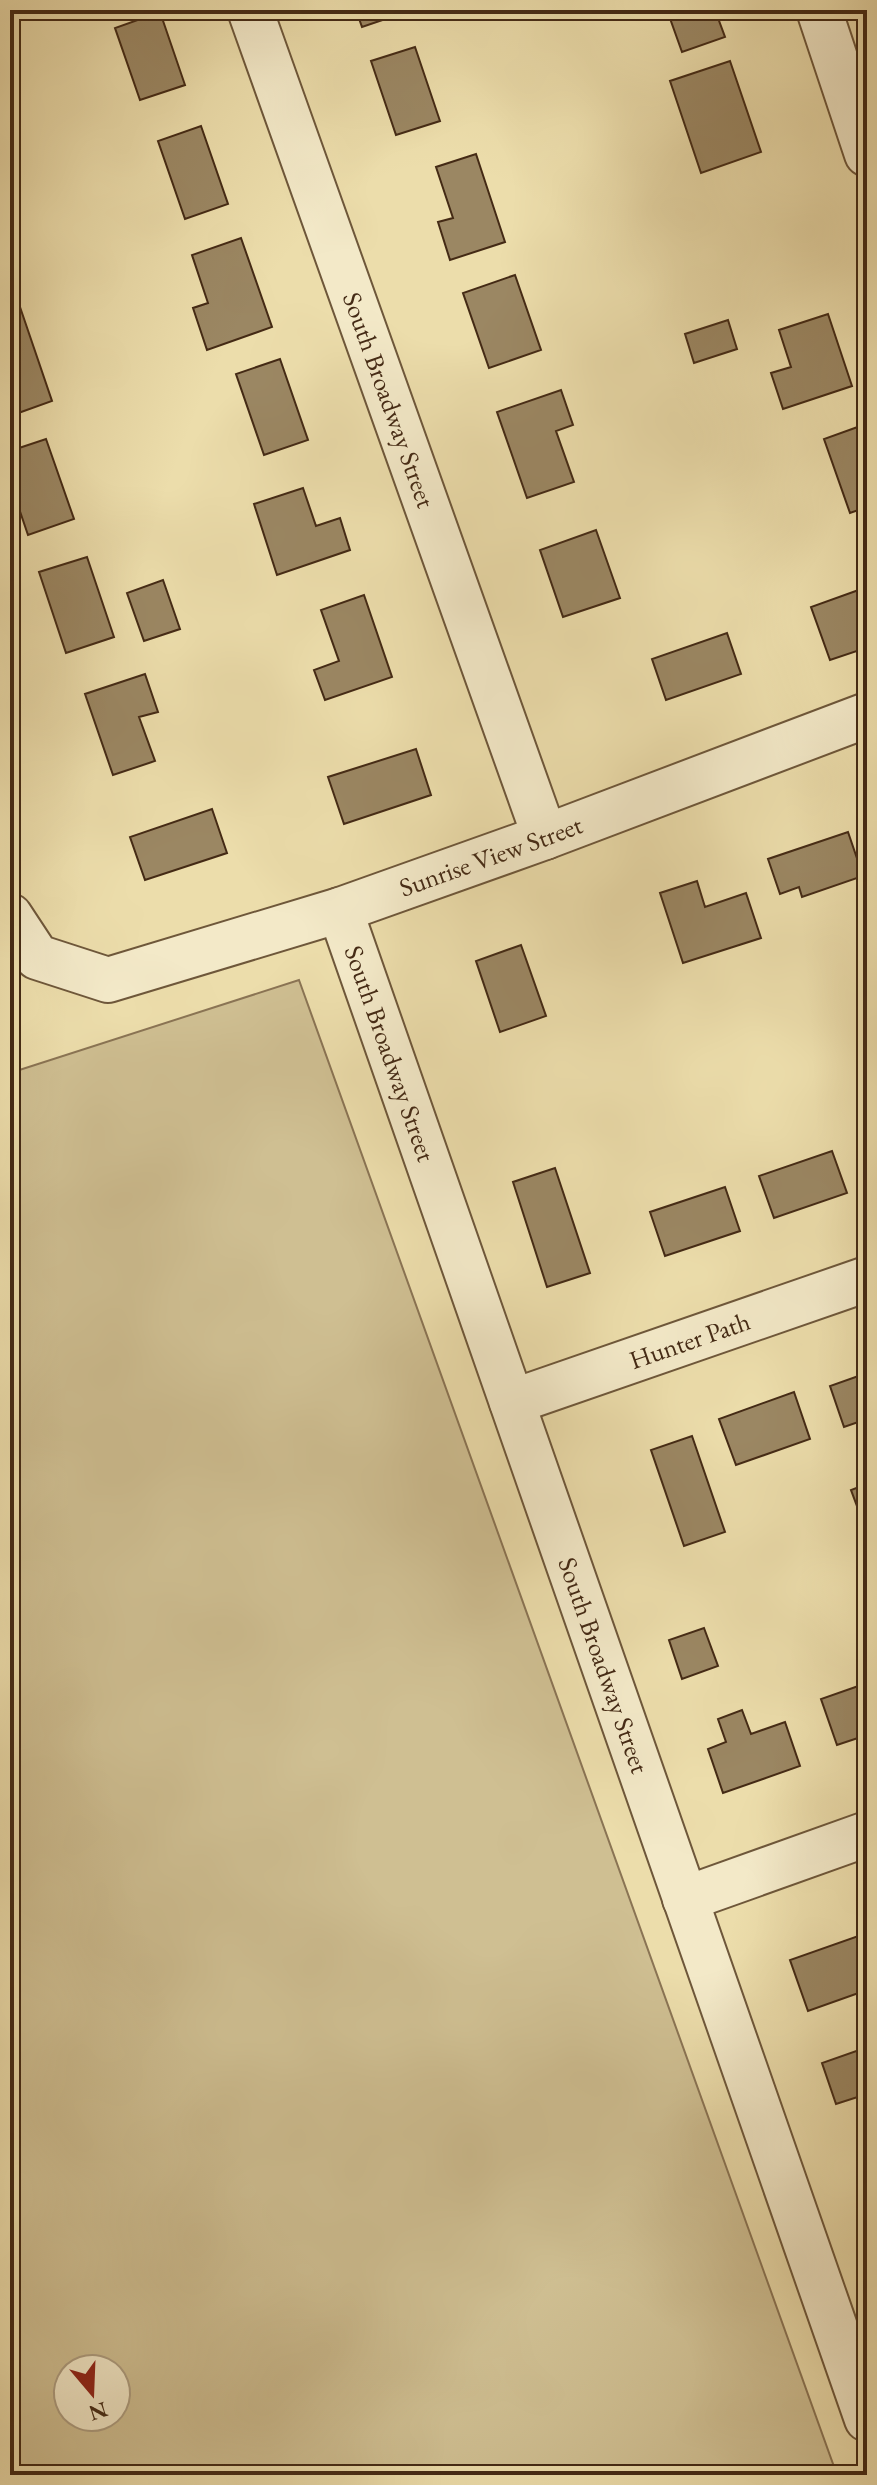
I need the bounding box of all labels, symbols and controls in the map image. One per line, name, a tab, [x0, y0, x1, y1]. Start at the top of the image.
street label: South Broadway Street	[335, 288, 443, 512]
street label: Sunrise View Street	[395, 808, 587, 905]
street label: South Broadway Street	[337, 941, 444, 1166]
street label: Hunter Path	[625, 1304, 755, 1377]
street label: South Broadway Street	[550, 1553, 657, 1778]
north arrow	[52, 2353, 132, 2433]
text: N	[85, 2395, 111, 2428]

